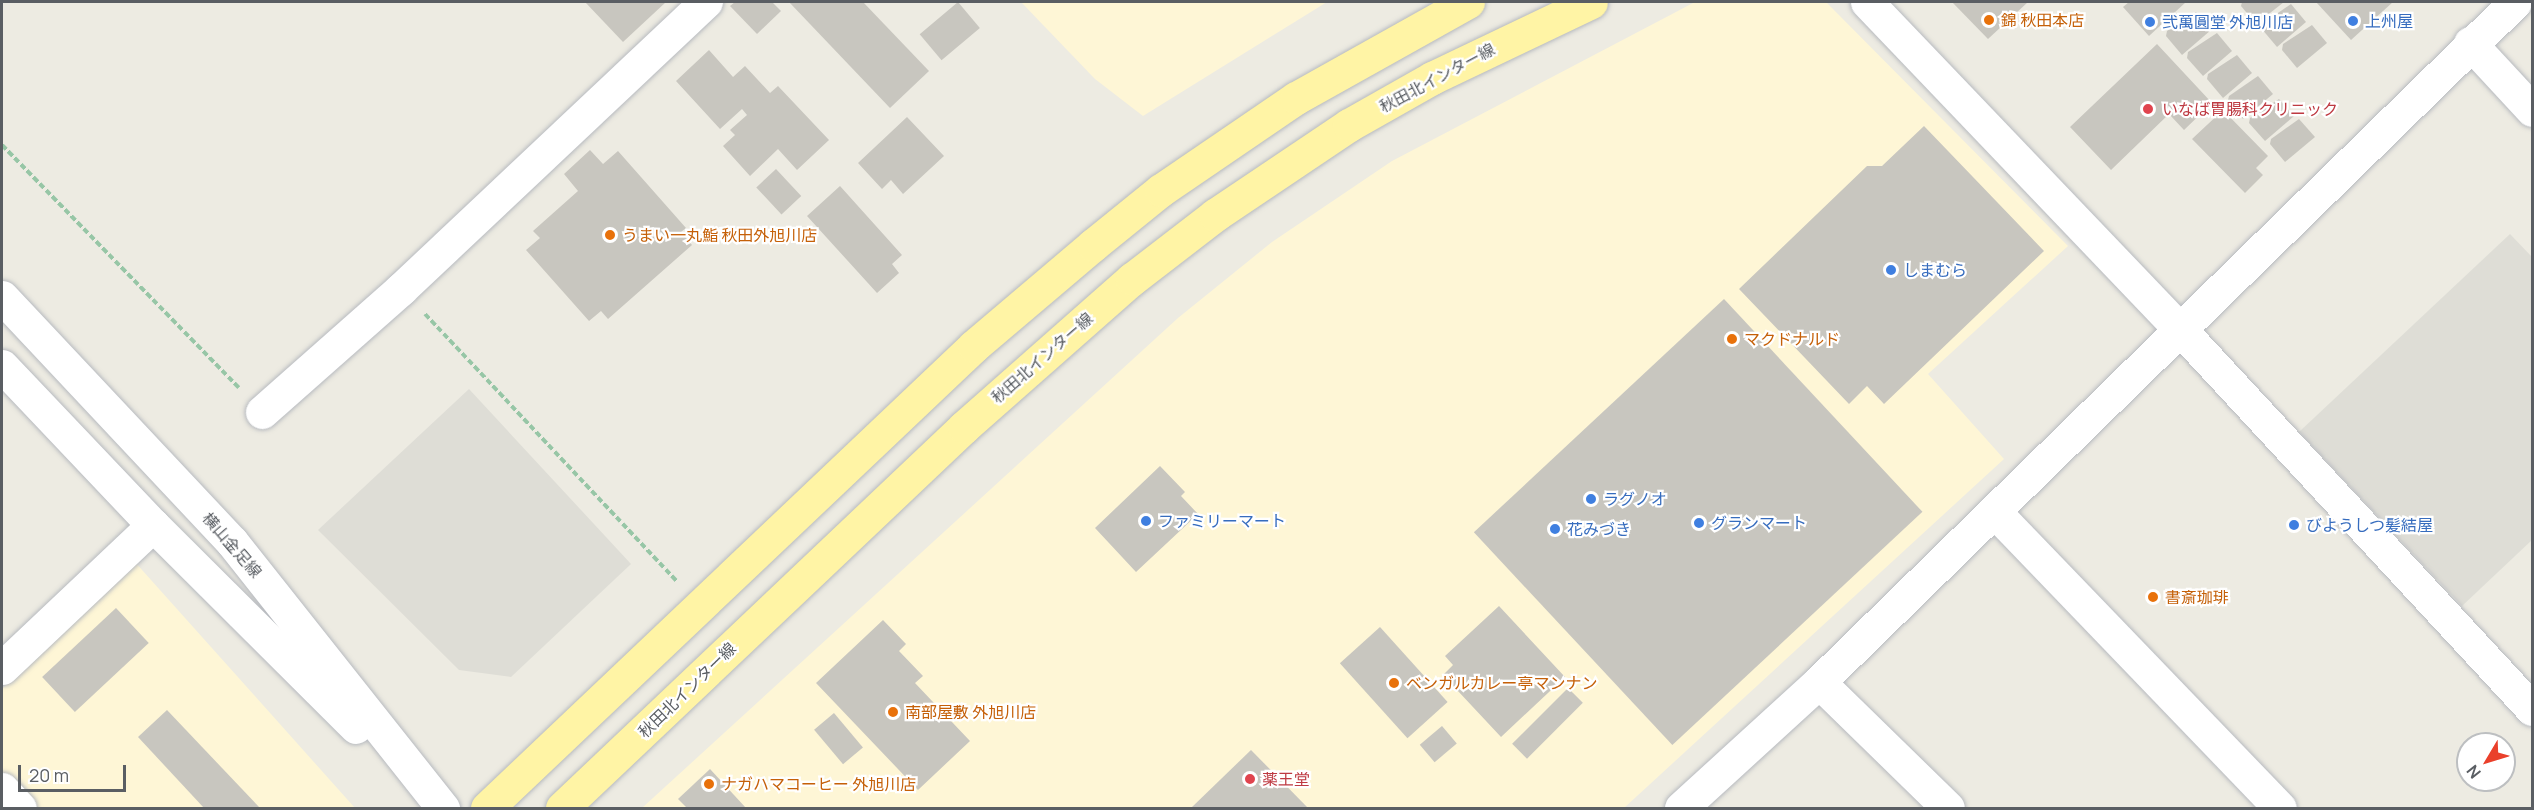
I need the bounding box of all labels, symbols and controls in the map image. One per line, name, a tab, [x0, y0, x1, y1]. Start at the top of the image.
place label: 錦 秋田本店	[2001, 10, 2084, 30]
place label: 上州屋	[2365, 11, 2413, 31]
place label: 弐萬圓堂 外旭川店	[2162, 12, 2293, 32]
marker: 錦 秋田本店	[1982, 13, 1996, 27]
marker: 上州屋	[2346, 14, 2360, 28]
marker: 弐萬圓堂 外旭川店	[2143, 15, 2157, 29]
street label: 秋田北インター線	[1376, 39, 1498, 117]
place label: いなば胃腸科クリニック	[2162, 99, 2338, 119]
marker: いなば胃腸科クリニック	[2139, 100, 2157, 118]
place label: うまい一丸鮨 秋田外旭川店	[622, 225, 817, 245]
marker: うまい一丸鮨 秋田外旭川店	[603, 228, 617, 242]
place label: しまむら	[1903, 260, 1967, 280]
marker: しまむら	[1884, 263, 1898, 277]
street label: 秋田北インター線	[987, 309, 1097, 407]
place label: マクドナルド	[1744, 329, 1840, 349]
marker: マクドナルド	[1725, 332, 1739, 346]
place label: ラグノオ	[1603, 489, 1667, 509]
marker: ラグノオ	[1584, 492, 1598, 506]
street label: 横山金足線	[199, 509, 265, 581]
place label: ファミリーマート	[1158, 511, 1286, 531]
place label: グランマート	[1711, 513, 1807, 533]
marker: ファミリーマート	[1139, 514, 1153, 528]
place label: びようしつ髪結屋	[2306, 515, 2434, 535]
marker: グランマート	[1692, 516, 1706, 530]
marker: びようしつ髪結屋	[2287, 518, 2301, 532]
place label: 花みづき	[1567, 519, 1631, 539]
marker: 花みづき	[1548, 522, 1562, 536]
place label: 書斎珈琲	[2165, 587, 2229, 607]
marker: 書斎珈琲	[2146, 590, 2160, 604]
street label: 秋田北インター線	[634, 639, 740, 741]
place label: ベンガルカレー亭マンナン	[1406, 673, 1598, 693]
marker: ベンガルカレー亭マンナン	[1387, 676, 1401, 690]
place label: 南部屋敷 外旭川店	[905, 702, 1036, 722]
marker: 南部屋敷 外旭川店	[886, 705, 900, 719]
north arrow	[2456, 732, 2516, 792]
scale bar	[21, 753, 129, 791]
text: N	[2461, 761, 2486, 783]
text: 20 m	[29, 763, 69, 787]
place label: 薬王堂	[1262, 769, 1310, 789]
marker: 薬王堂	[1243, 772, 1257, 786]
place label: ナガハマコーヒー 外旭川店	[721, 774, 916, 794]
marker: ナガハマコーヒー 外旭川店	[702, 777, 716, 791]

